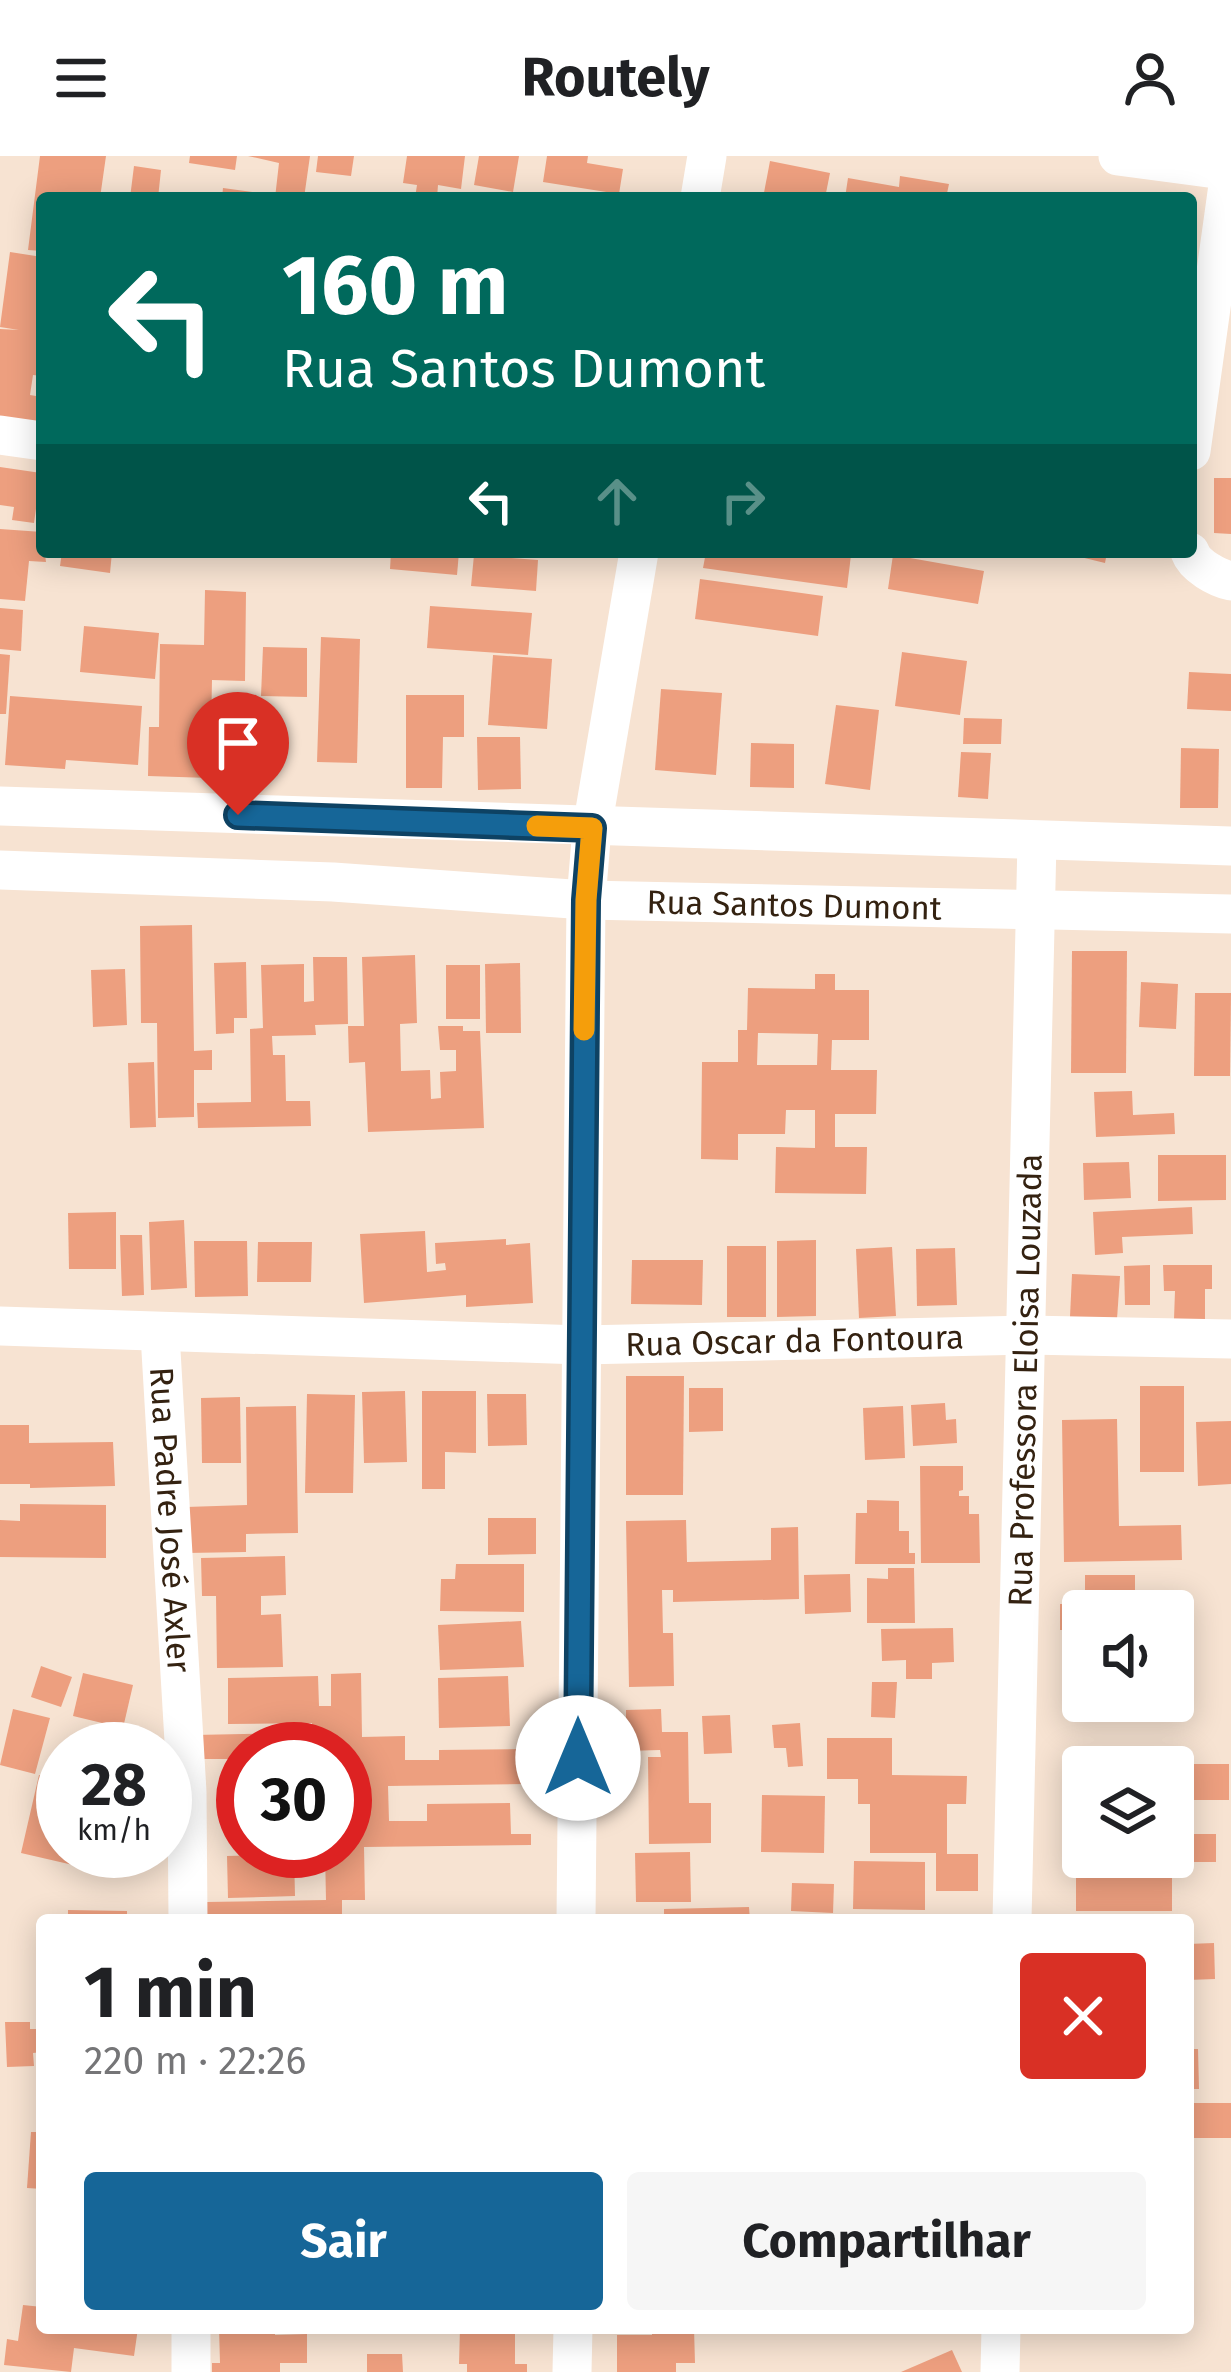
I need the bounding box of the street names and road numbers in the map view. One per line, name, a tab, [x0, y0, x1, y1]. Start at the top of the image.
street label: Rua Santos Dumont	[646, 882, 942, 929]
street label: Rua Professora Eloisa Louzada	[1000, 1153, 1051, 1607]
street label: Rua Oscar da Fontoura	[625, 1317, 964, 1365]
street label: Rua Padre José Axler	[141, 1366, 199, 1674]

